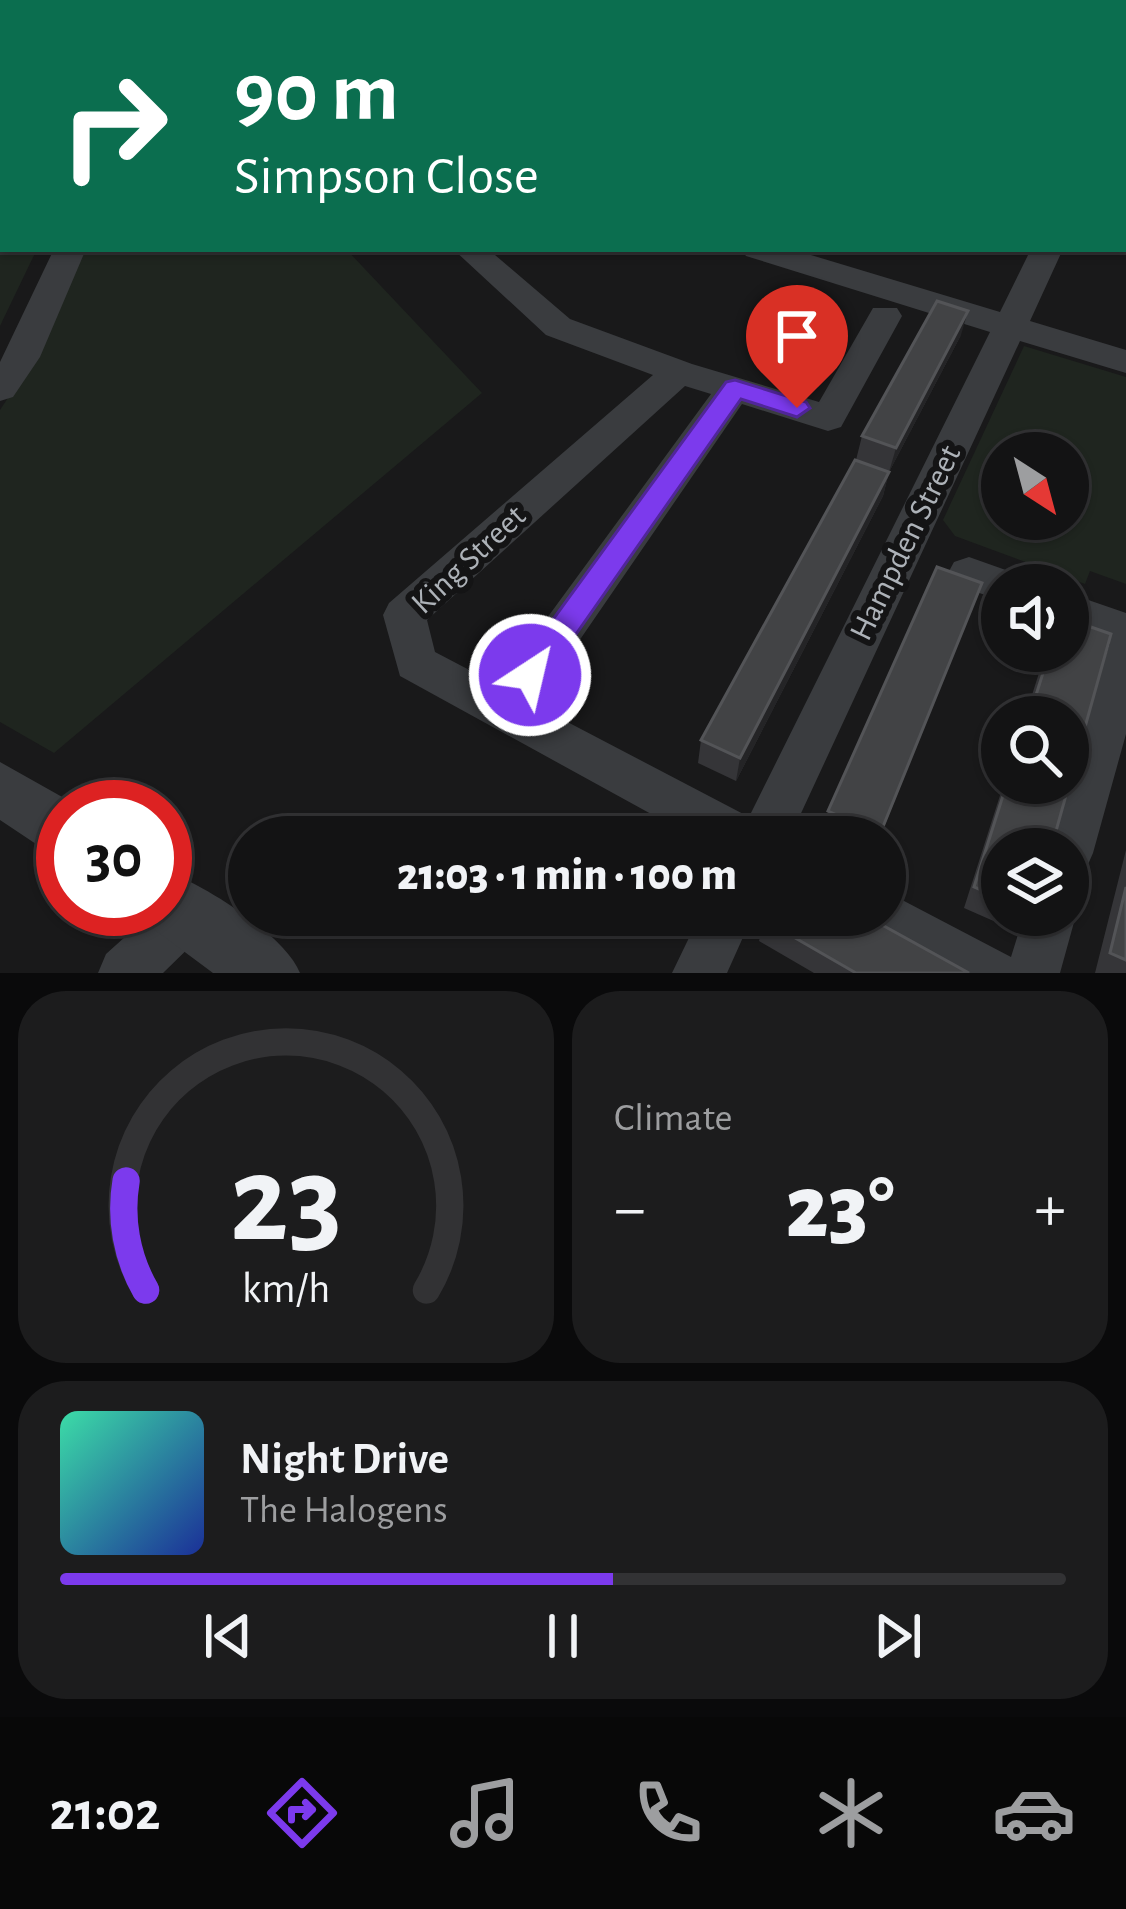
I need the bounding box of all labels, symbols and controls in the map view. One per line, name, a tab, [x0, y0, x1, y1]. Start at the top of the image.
icon: right	[36, 48, 192, 204]
text: 90 m	[234, 52, 399, 136]
text: Simpson Close	[234, 150, 539, 204]
pin	[746, 285, 848, 408]
icon: arrive	[764, 303, 830, 369]
north arrow	[981, 432, 1089, 540]
map controls	[981, 432, 1089, 936]
street label: Hampden Street	[845, 440, 968, 646]
street label: King Street	[406, 499, 533, 621]
button: sound	[981, 564, 1089, 672]
position arrow	[467, 612, 593, 738]
button: search	[981, 696, 1089, 804]
speed limit sign: 30	[36, 780, 192, 936]
button: layers	[981, 828, 1089, 936]
text: 21:03 · 1 min · 100 m	[397, 853, 737, 898]
text: Climate	[614, 1099, 732, 1138]
text: 23	[230, 1139, 342, 1264]
text: 23°	[786, 1164, 895, 1254]
text: −	[614, 1176, 646, 1242]
text: +	[1034, 1176, 1066, 1242]
text: km/h	[242, 1268, 330, 1311]
text: Night Drive	[240, 1437, 449, 1482]
text: The Halogens	[240, 1491, 448, 1530]
icon: previous	[195, 1603, 261, 1669]
icon: pause	[530, 1603, 596, 1669]
icon: next	[865, 1603, 931, 1669]
icon: directions	[260, 1771, 344, 1855]
icon: music	[443, 1771, 527, 1855]
icon: phone	[626, 1771, 710, 1855]
icon: climate	[809, 1771, 893, 1855]
icon: car	[992, 1771, 1076, 1855]
text: 21:02	[50, 1786, 160, 1840]

